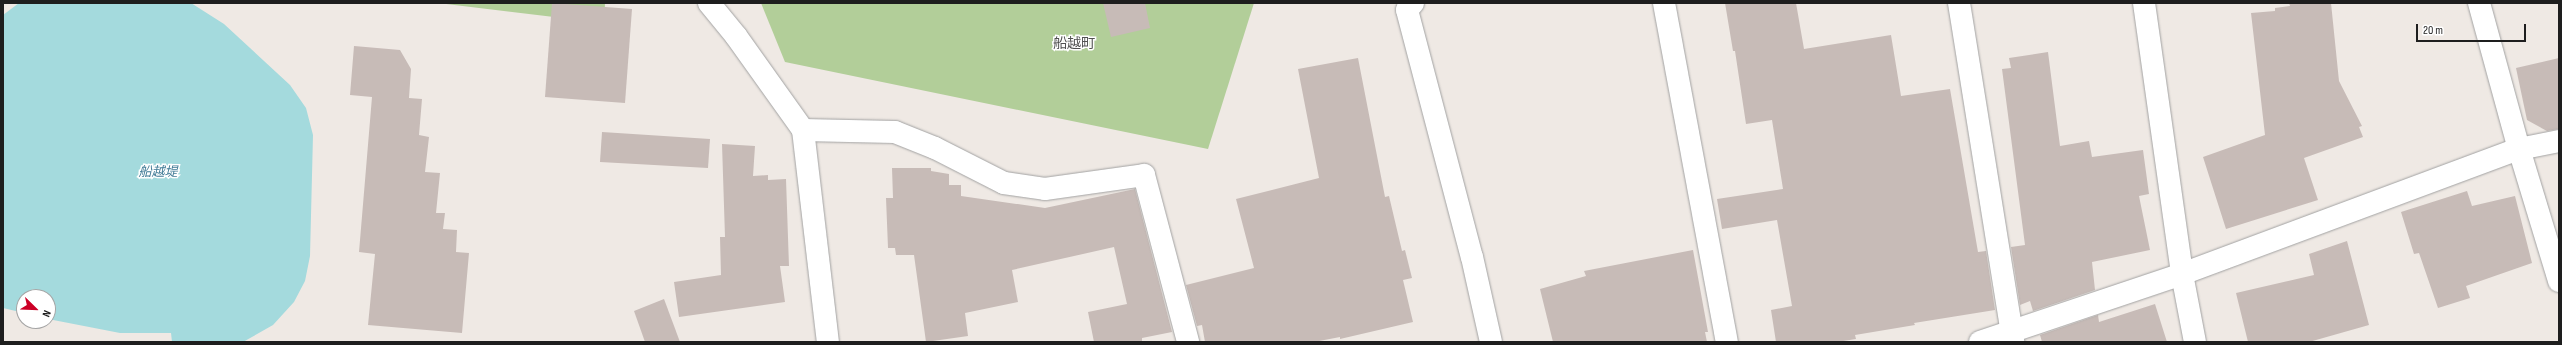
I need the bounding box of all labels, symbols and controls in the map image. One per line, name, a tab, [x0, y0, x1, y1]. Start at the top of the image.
scale bar	[2418, 16, 2528, 42]
text: 20 m	[2423, 23, 2443, 38]
district label: 船越町	[1053, 36, 1095, 52]
water label: 船越堤	[139, 164, 177, 180]
north arrow	[16, 289, 56, 329]
text: N	[39, 308, 54, 319]

